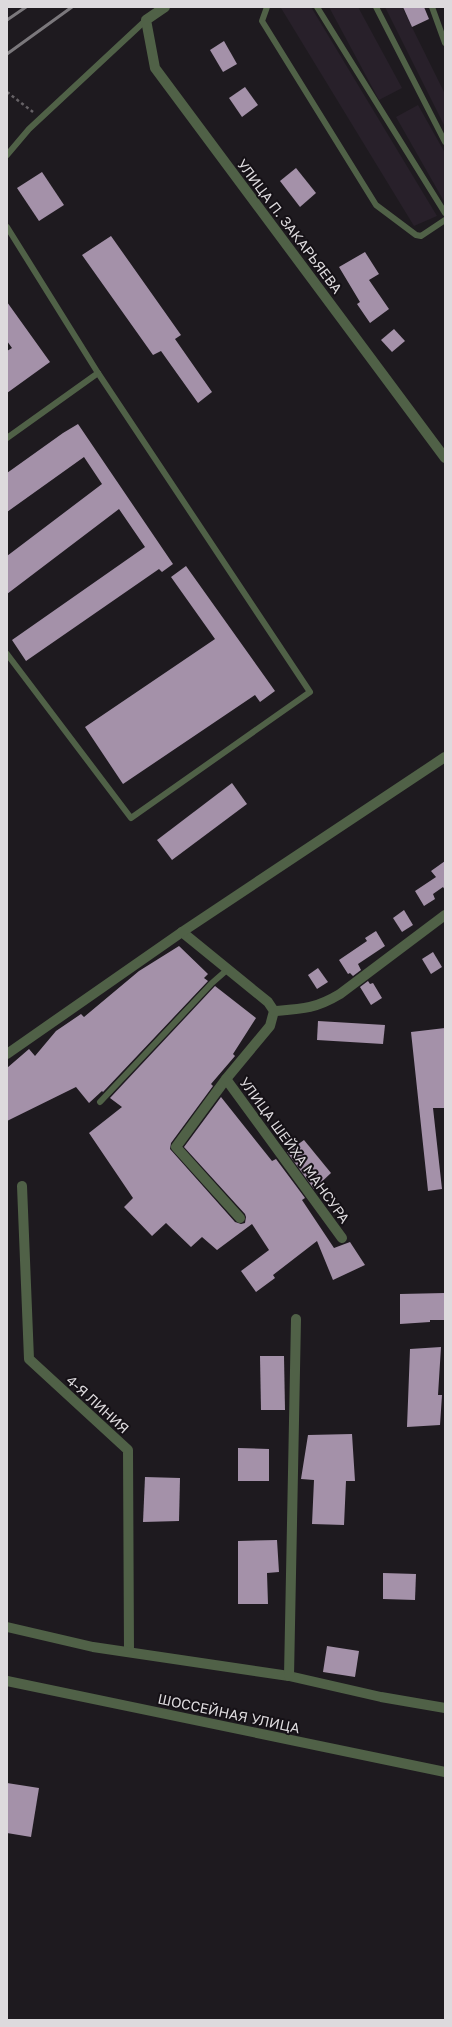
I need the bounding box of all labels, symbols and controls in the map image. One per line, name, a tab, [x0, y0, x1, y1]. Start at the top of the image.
street label: УЛИЦА П. ЗАКАРЬЯЕВА	[234, 156, 346, 297]
street label: УЛИЦА ШЕЙХА МАНСУРА	[236, 1074, 354, 1227]
street label: 4-Я ЛИНИЯ	[63, 1371, 133, 1437]
street label: ШОССЕЙНАЯ УЛИЦА	[156, 1690, 302, 1737]

